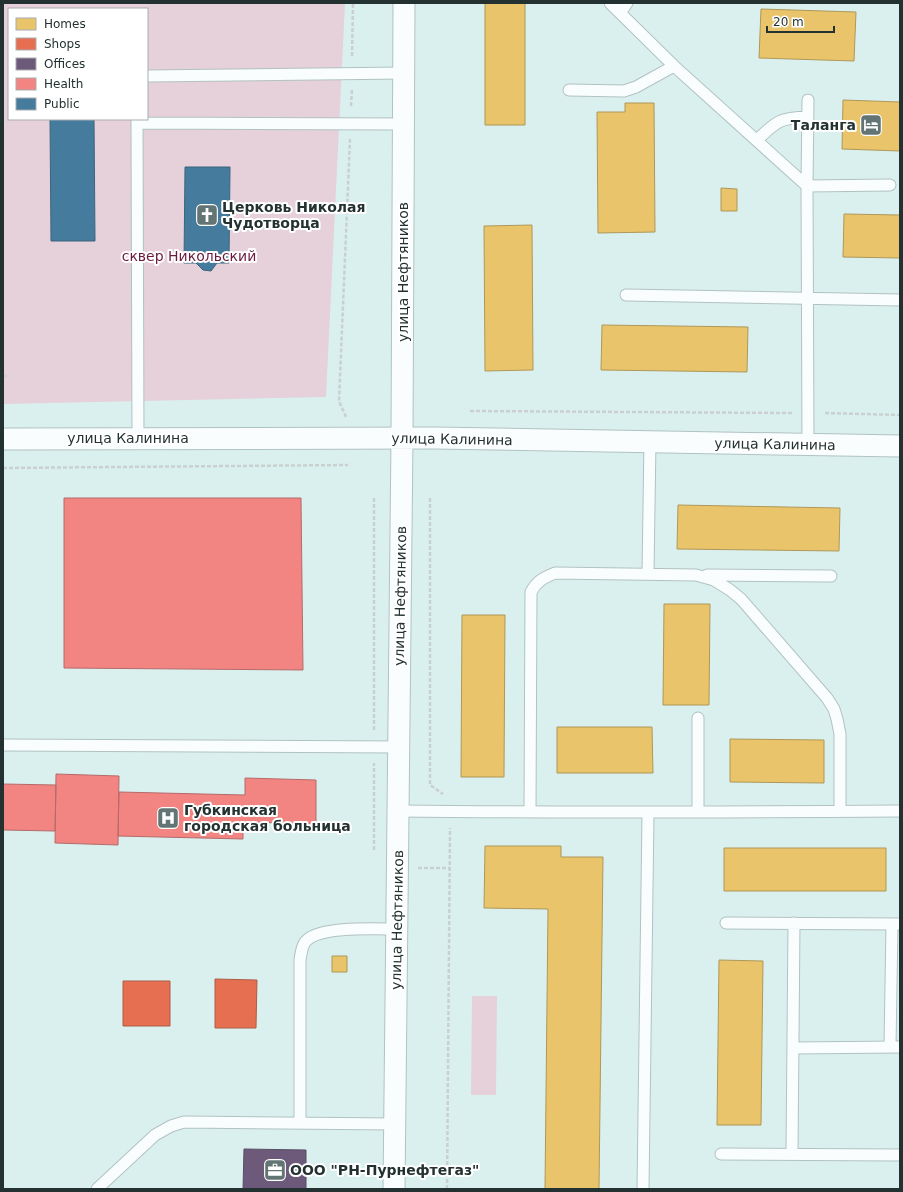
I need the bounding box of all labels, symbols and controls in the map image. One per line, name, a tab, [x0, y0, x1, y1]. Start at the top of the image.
legend	[8, 8, 148, 120]
scale bar	[767, 8, 834, 34]
text: 20 m	[773, 15, 804, 29]
text: Homes	[44, 17, 86, 31]
text: Shops	[44, 37, 80, 51]
text: Offices	[44, 57, 85, 71]
text: Health	[44, 77, 83, 91]
text: Public	[44, 97, 80, 111]
hotel icon: Таланга	[858, 112, 884, 138]
place label: Таланга	[791, 117, 856, 133]
place label: Церковь Николая Чудотворца	[222, 199, 366, 231]
church icon: Церковь Николая Чудотворца	[194, 202, 220, 228]
street label: улица Нефтяников	[395, 202, 411, 342]
park label: сквер Никольский	[122, 248, 256, 264]
street label: улица Калинина	[67, 430, 189, 446]
street label: улица Калинина	[391, 430, 513, 448]
street label: улица Калинина	[714, 435, 836, 453]
street label: улица Нефтяников	[391, 526, 409, 666]
place label: Губкинская городская больница	[184, 802, 351, 834]
hospital icon: Губкинская городская больница	[155, 805, 181, 831]
street label: улица Нефтяников	[388, 850, 406, 990]
office icon: ООО "РН-Пурнефтегаз"	[262, 1157, 288, 1183]
place label: ООО "РН-Пурнефтегаз"	[290, 1162, 479, 1178]

